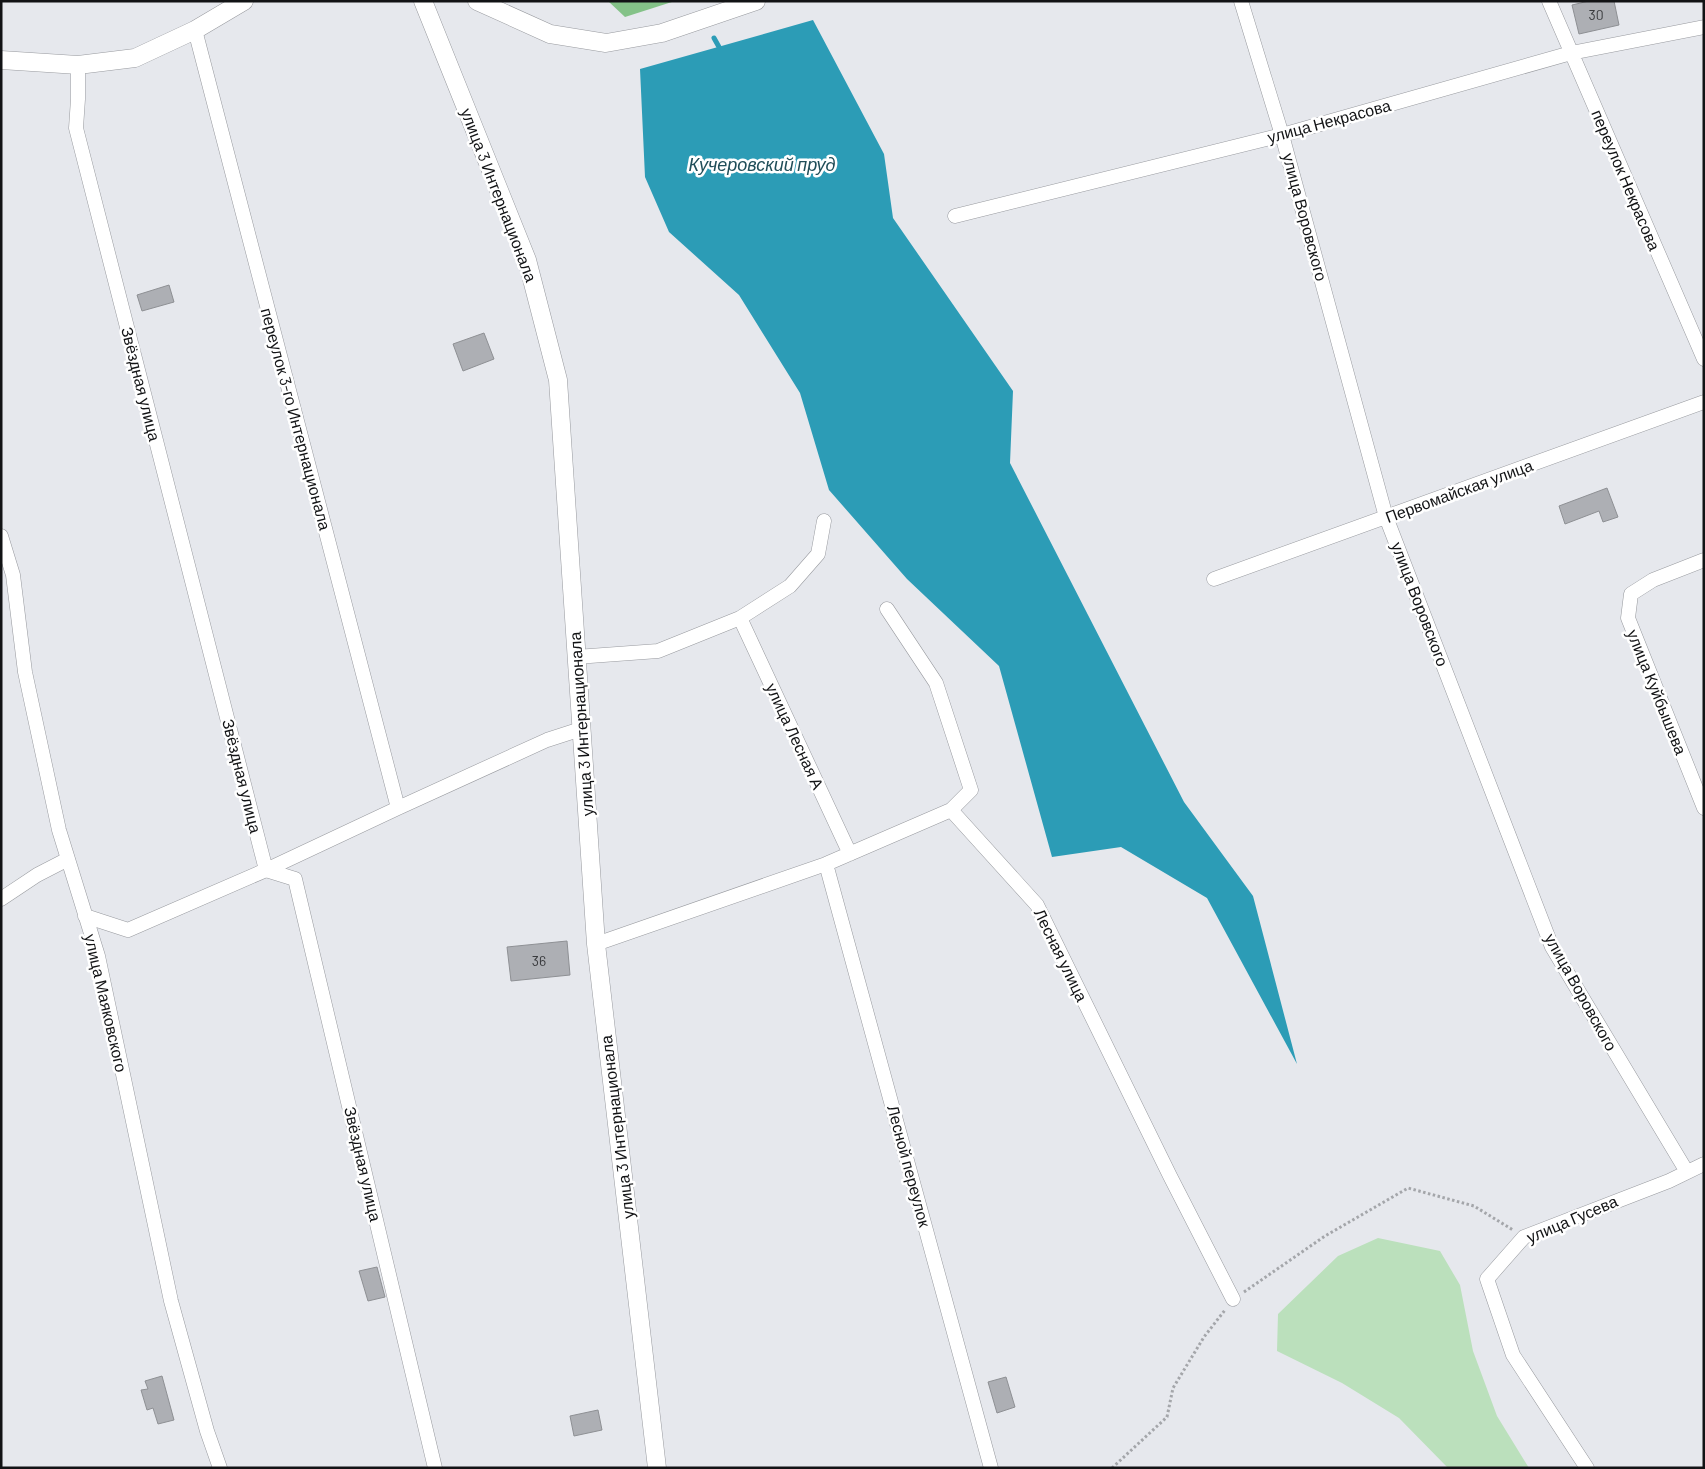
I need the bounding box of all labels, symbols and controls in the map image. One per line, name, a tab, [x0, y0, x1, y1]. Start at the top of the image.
house number: 30	[1588, 6, 1604, 23]
street label: улица Некрасова	[1265, 95, 1393, 146]
street label: улица 3 Интернационала	[458, 105, 541, 284]
street label: переулок Некрасова	[1588, 107, 1665, 253]
street label: улица Воровского	[1279, 151, 1332, 283]
water label: Кучеровский пруд	[688, 153, 836, 175]
street label: переулок 3-го Интернационала	[258, 306, 335, 532]
street label: Звёздная улица	[118, 325, 165, 443]
street label: Первомайская улица	[1383, 455, 1535, 526]
street label: улица Воровского	[1388, 539, 1453, 669]
street label: улица Куйбышева	[1624, 627, 1691, 757]
street label: улица 3 Интернационала	[565, 631, 596, 817]
street label: улица Лесная А	[763, 680, 828, 792]
street label: Звёздная улица	[219, 717, 266, 835]
street label: Лесная улица	[1031, 905, 1092, 1004]
street label: улица Воровского	[1541, 930, 1622, 1054]
street label: улица Маяковского	[81, 932, 132, 1074]
house number: 36	[532, 952, 546, 969]
street label: улица 3 Интернационала	[596, 1034, 637, 1220]
street label: Лесной переулок	[884, 1103, 935, 1230]
street label: Звёздная улица	[341, 1105, 386, 1223]
street label: улица Гусева	[1524, 1191, 1620, 1246]

